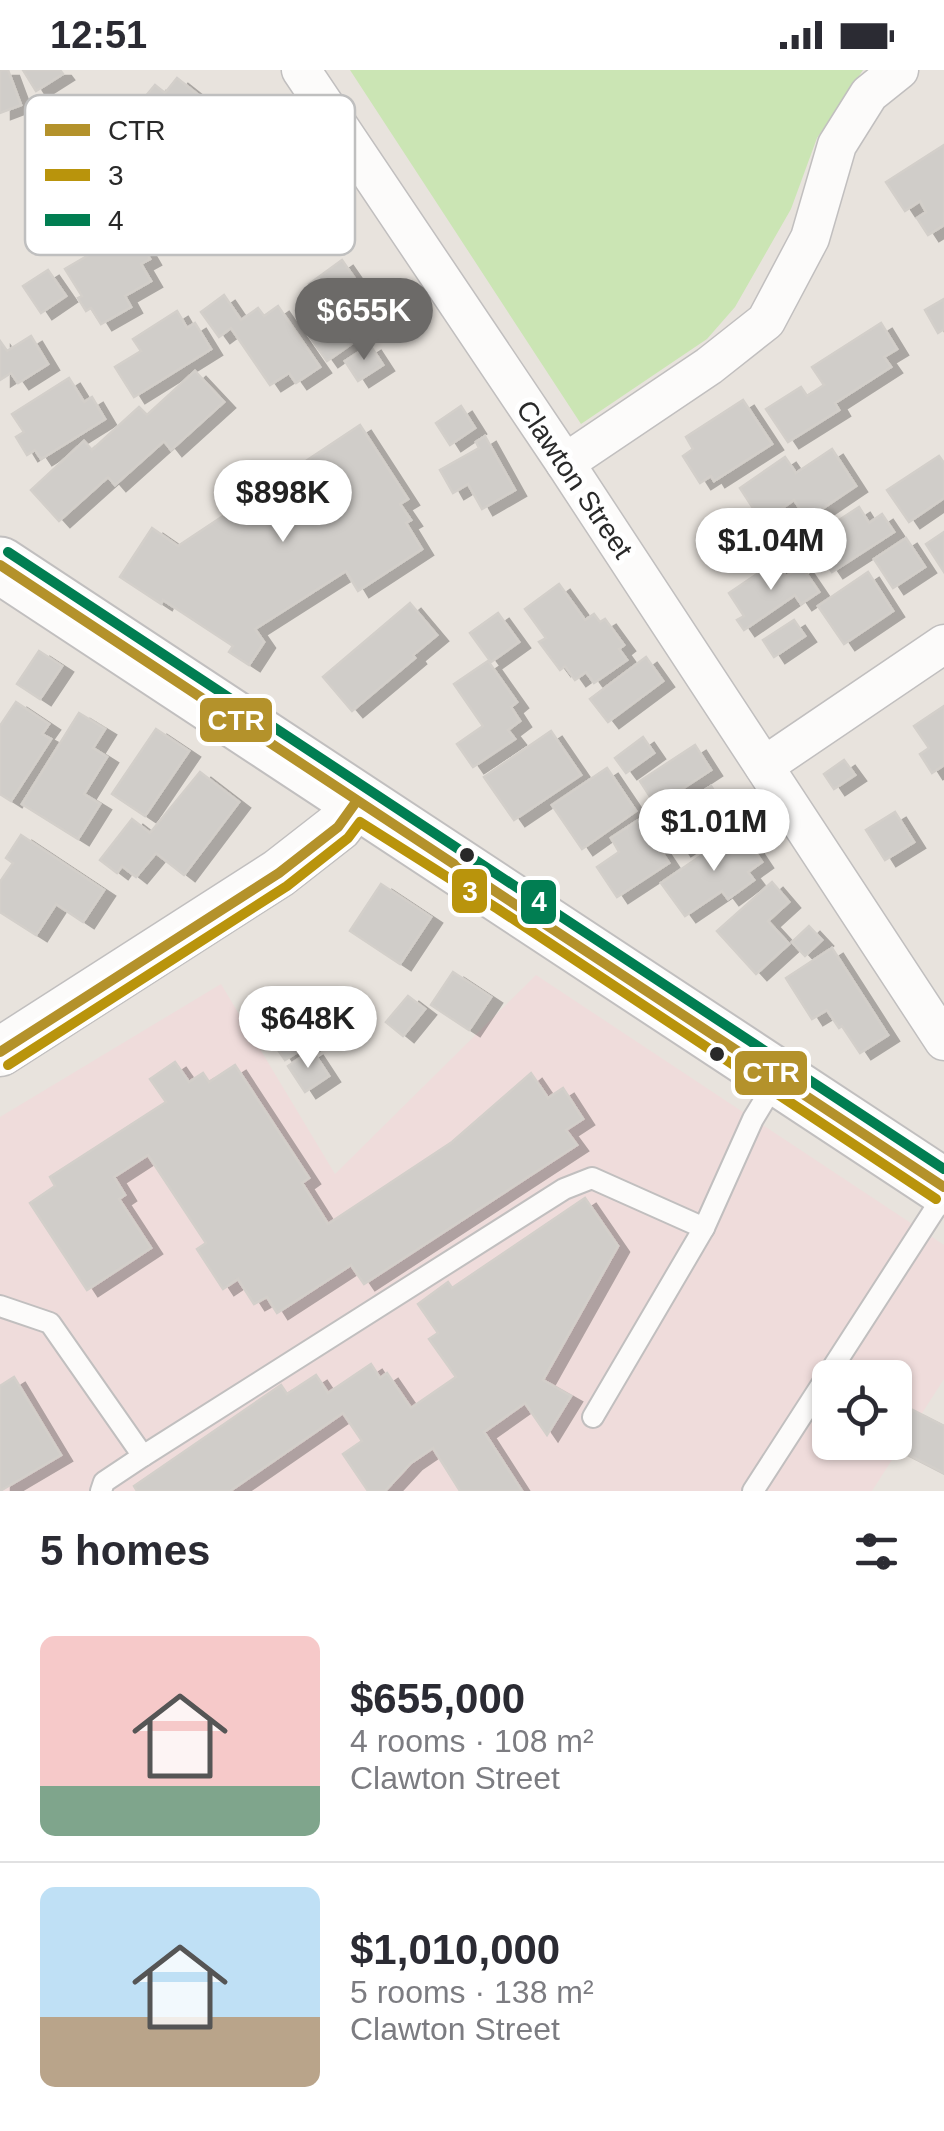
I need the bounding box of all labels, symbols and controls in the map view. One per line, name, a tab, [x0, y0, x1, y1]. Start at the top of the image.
text: 12:51	[50, 14, 147, 56]
legend	[25, 95, 355, 255]
text: CTR	[108, 115, 166, 146]
text: 3	[108, 160, 124, 191]
text: 4	[108, 205, 124, 236]
pin: $655K	[294, 278, 434, 363]
text: $655K	[317, 292, 411, 328]
street label: Clawton Street	[510, 394, 639, 564]
pin: $898K	[213, 460, 353, 545]
text: $898K	[236, 474, 330, 510]
pin: $1.04M	[690, 508, 852, 593]
text: $1.04M	[718, 522, 824, 558]
line badge: CTR	[198, 696, 274, 744]
text: CTR	[207, 705, 265, 736]
pin: $1.01M	[633, 789, 795, 874]
text: $1.01M	[661, 803, 767, 839]
unlabelled marker	[457, 845, 477, 865]
line badge: 3	[450, 867, 489, 915]
text: 3	[462, 876, 478, 907]
line badge: 4	[519, 878, 558, 926]
text: 4	[531, 886, 547, 917]
pin: $648K	[238, 986, 378, 1071]
text: $648K	[261, 1000, 355, 1036]
unlabelled marker	[707, 1044, 727, 1064]
line badge: CTR	[733, 1049, 809, 1097]
text: CTR	[742, 1057, 800, 1088]
map controls	[812, 1360, 912, 1460]
button: locate	[812, 1360, 912, 1460]
icon: filters	[849, 1524, 904, 1579]
text: 5 homes	[40, 1527, 210, 1574]
text: $655,000	[350, 1675, 525, 1722]
icon: home	[120, 1676, 240, 1796]
text: 4 rooms · 108 m²	[350, 1723, 594, 1759]
text: Clawton Street	[350, 1760, 560, 1796]
text: $1,010,000	[350, 1926, 560, 1973]
icon: home	[120, 1927, 240, 2047]
text: 5 rooms · 138 m²	[350, 1974, 594, 2010]
text: Clawton Street	[350, 2011, 560, 2047]

